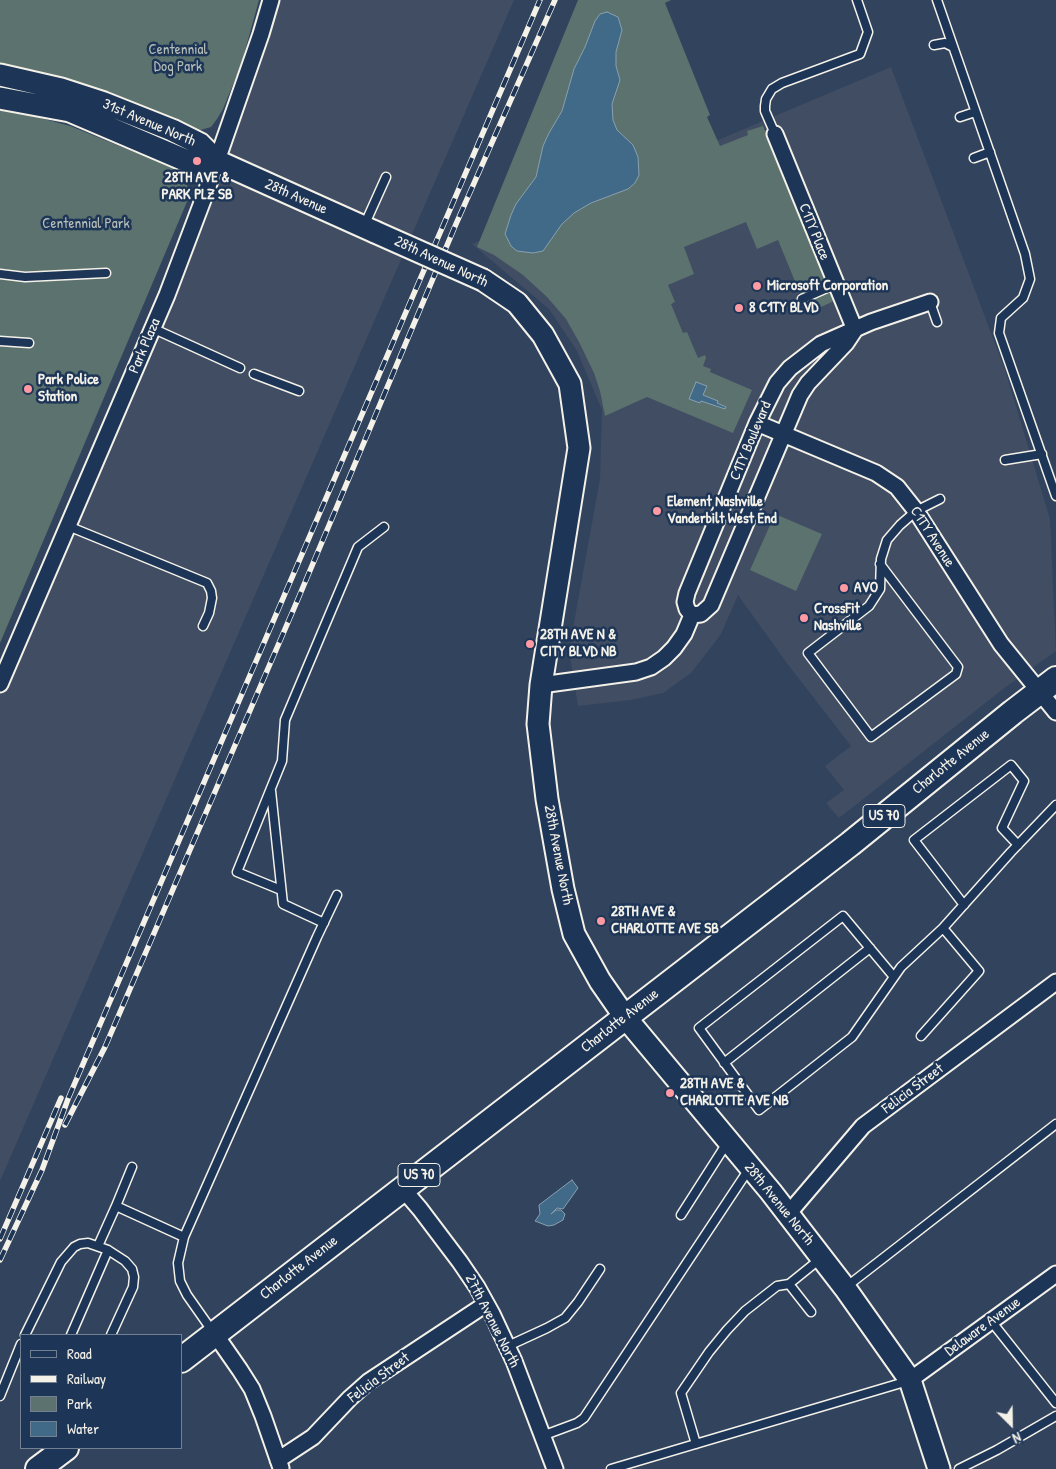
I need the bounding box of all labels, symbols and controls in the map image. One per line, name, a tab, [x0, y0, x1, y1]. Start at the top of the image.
park label: Centennial Dog Park	[149, 41, 207, 76]
street label: 31st Avenue North	[100, 95, 198, 151]
marker: 28TH AVE & PARK PLZ SB	[191, 155, 203, 167]
place label: 28TH AVE & PARK PLZ SB	[162, 169, 232, 204]
street label: 28th Avenue	[262, 175, 330, 219]
street label: C1TY Place	[794, 201, 834, 263]
park label: Centennial Park	[42, 215, 130, 233]
street label: 28th Avenue North	[391, 232, 491, 292]
place label: Microsoft Corporation	[767, 277, 888, 295]
marker: Microsoft Corporation	[751, 280, 763, 292]
place label: 8 C1TY BLVD	[749, 299, 818, 317]
marker: 8 C1TY BLVD	[733, 302, 745, 314]
street label: Park Plaza	[125, 316, 165, 376]
place label: Park Police Station	[38, 371, 99, 406]
marker: Park Police Station	[22, 383, 34, 395]
street label: C1TY Boulevard	[726, 399, 776, 483]
place label: Element Nashville Vanderbilt West End	[667, 493, 777, 528]
street label: C1TY Avenue	[906, 503, 958, 571]
marker: Element Nashville Vanderbilt West End	[651, 505, 663, 517]
place label: AVO	[854, 579, 878, 597]
marker: AVO	[838, 582, 850, 594]
place label: CrossFit Nashville	[814, 600, 862, 635]
marker: CrossFit Nashville	[798, 612, 810, 624]
place label: 28TH AVE N & CITY BLVD NB	[540, 626, 617, 661]
marker: 28TH AVE N & CITY BLVD NB	[524, 638, 536, 650]
street label: Charlotte Avenue	[909, 725, 993, 799]
street label: 28th Avenue North	[540, 804, 576, 906]
road number: US 70	[863, 804, 905, 828]
place label: 28TH AVE & CHARLOTTE AVE SB	[611, 903, 719, 938]
marker: 28TH AVE & CHARLOTTE AVE SB	[595, 915, 607, 927]
street label: Charlotte Avenue	[577, 985, 663, 1057]
street label: Felicia Street	[879, 1060, 947, 1118]
place label: 28TH AVE & CHARLOTTE AVE NB	[680, 1075, 789, 1110]
marker: 28TH AVE & CHARLOTTE AVE NB	[664, 1087, 676, 1099]
street label: 28th Avenue North	[740, 1159, 818, 1249]
road number: US 70	[398, 1164, 440, 1186]
street label: Charlotte Avenue	[256, 1232, 342, 1304]
street label: 27th Avenue North	[461, 1271, 523, 1371]
street label: Delaware Avenue	[942, 1294, 1024, 1360]
legend	[20, 1334, 182, 1449]
text: Road	[67, 1343, 92, 1364]
street label: Felicia Street	[345, 1349, 413, 1407]
text: Railway	[67, 1368, 106, 1389]
text: Park	[67, 1393, 92, 1414]
north arrow	[986, 1399, 1036, 1449]
text: Water	[67, 1418, 99, 1439]
text: N	[1010, 1428, 1024, 1448]

